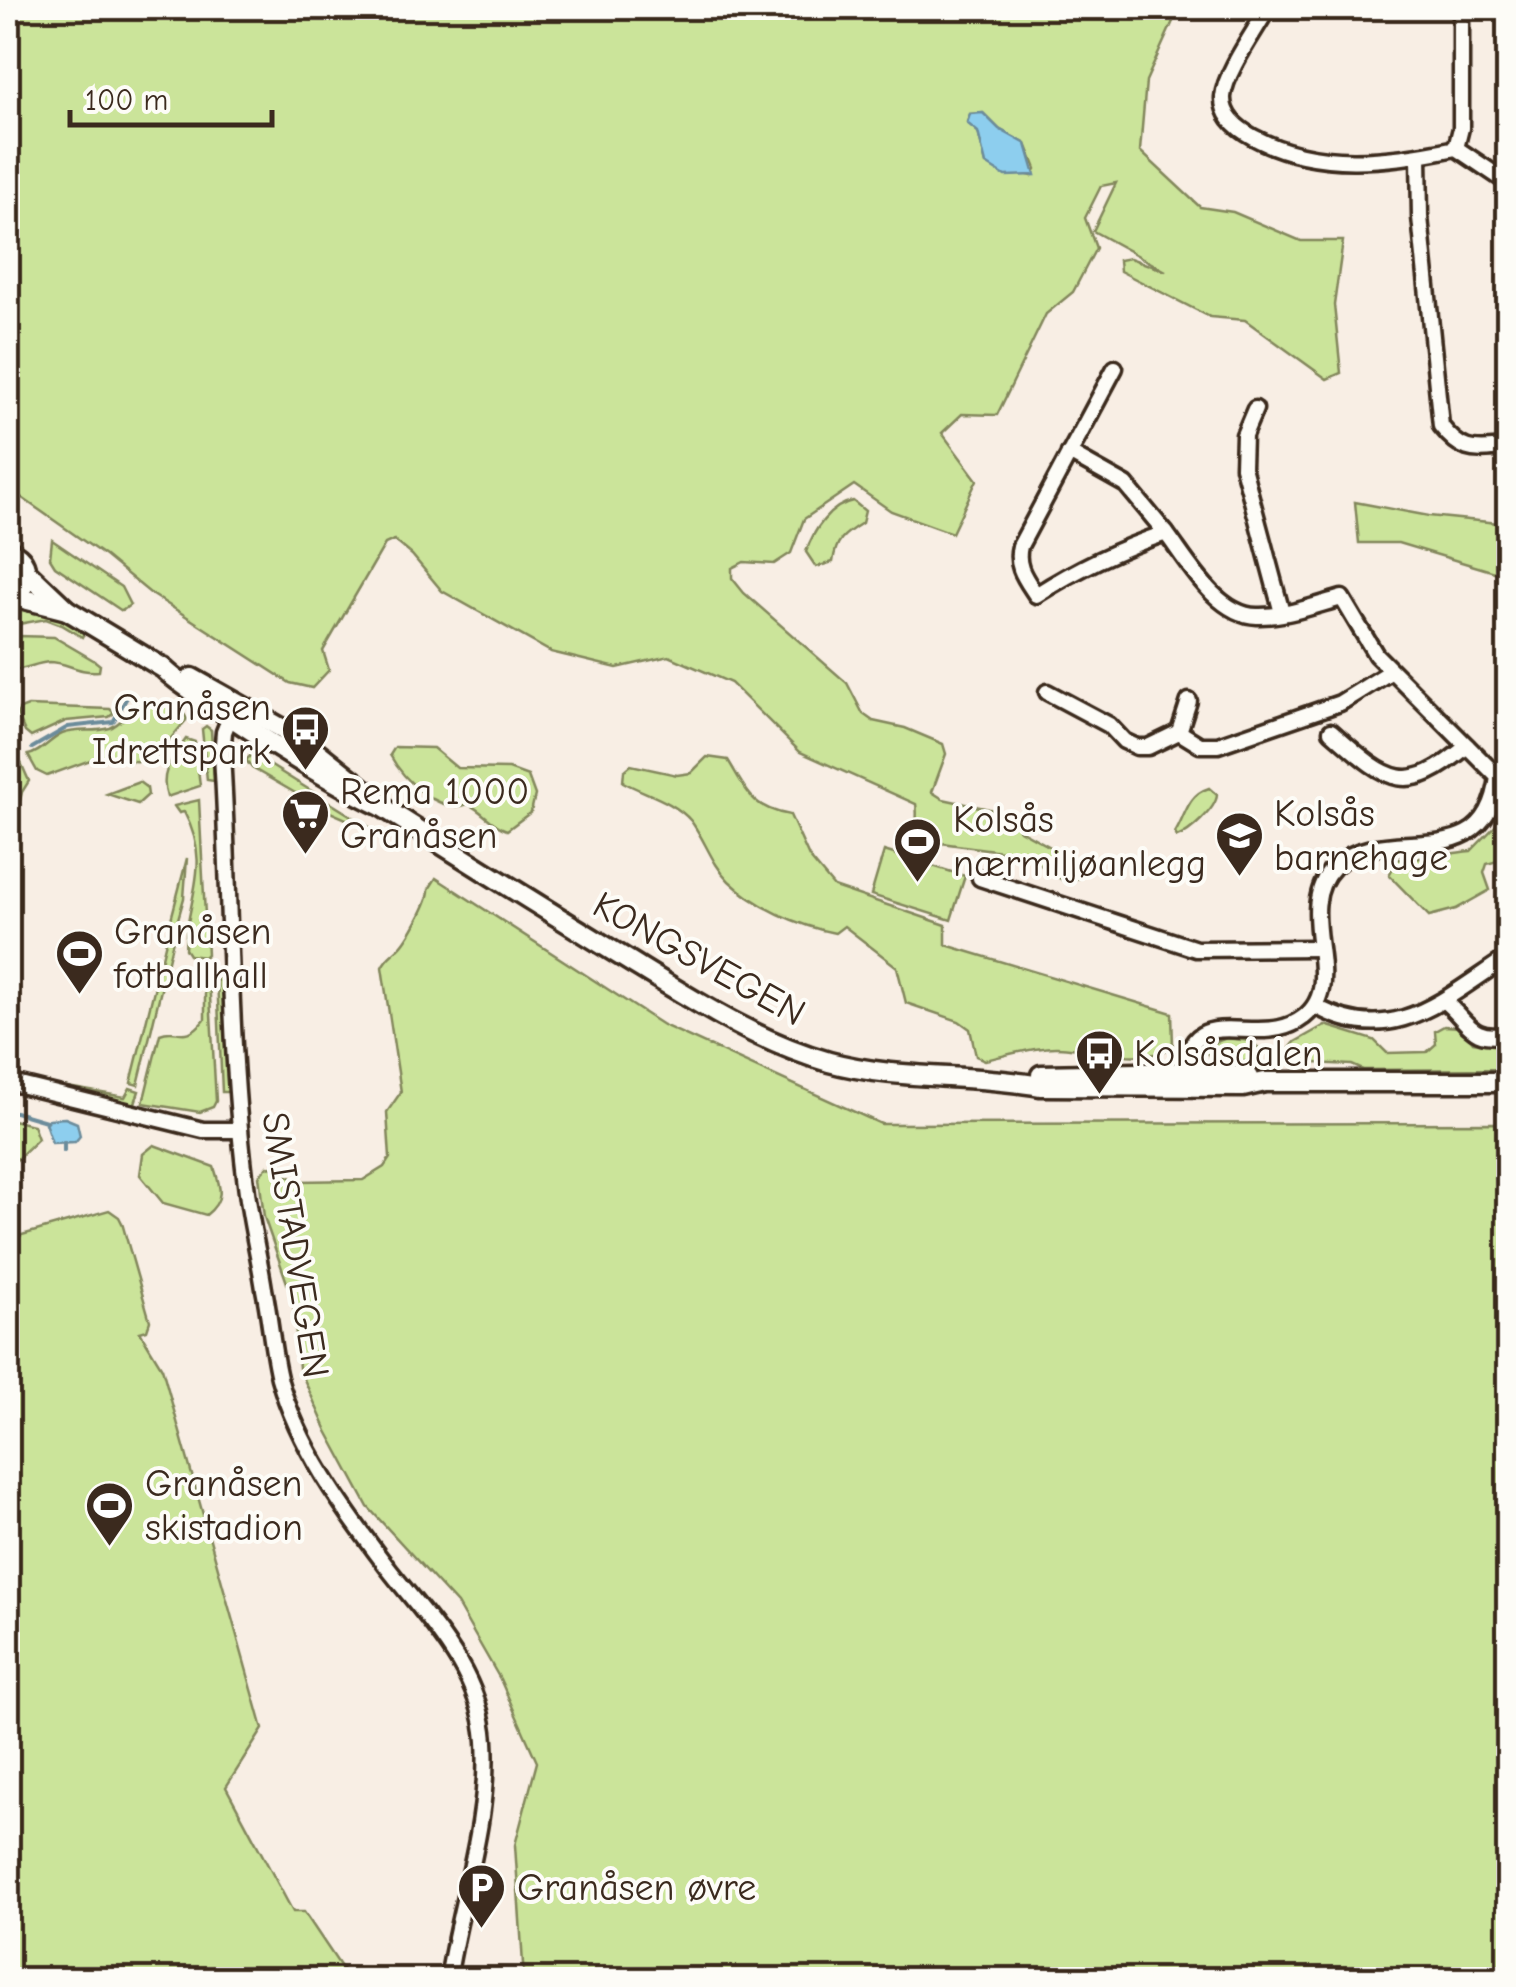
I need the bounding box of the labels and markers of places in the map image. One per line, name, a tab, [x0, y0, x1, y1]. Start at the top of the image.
place label: Granåsen Idrettspark	[92, 686, 272, 774]
bus stop icon: Granåsen Idrettspark	[280, 704, 332, 772]
place label: Rema 1000 Granåsen	[340, 770, 529, 858]
supermarket icon: Rema 1000 Granåsen	[279, 788, 331, 856]
place label: Kolsås barnehage	[1274, 792, 1448, 880]
place label: Kolsås nærmiljøanlegg	[953, 798, 1206, 886]
school or university icon: Kolsås barnehage	[1213, 810, 1265, 878]
sports icon: Kolsås nærmiljøanlegg	[892, 816, 944, 884]
place label: Granåsen fotballhall	[113, 910, 272, 998]
sports icon: Granåsen fotballhall	[53, 928, 105, 996]
bus stop icon: Kolsåsdalen	[1073, 1028, 1125, 1096]
place label: Kolsåsdalen	[1134, 1032, 1323, 1076]
place label: Granåsen skistadion	[145, 1462, 303, 1550]
sports icon: Granåsen skistadion	[84, 1480, 136, 1548]
parking icon: Granåsen øvre	[456, 1862, 508, 1930]
place label: Granåsen øvre	[517, 1866, 756, 1910]

